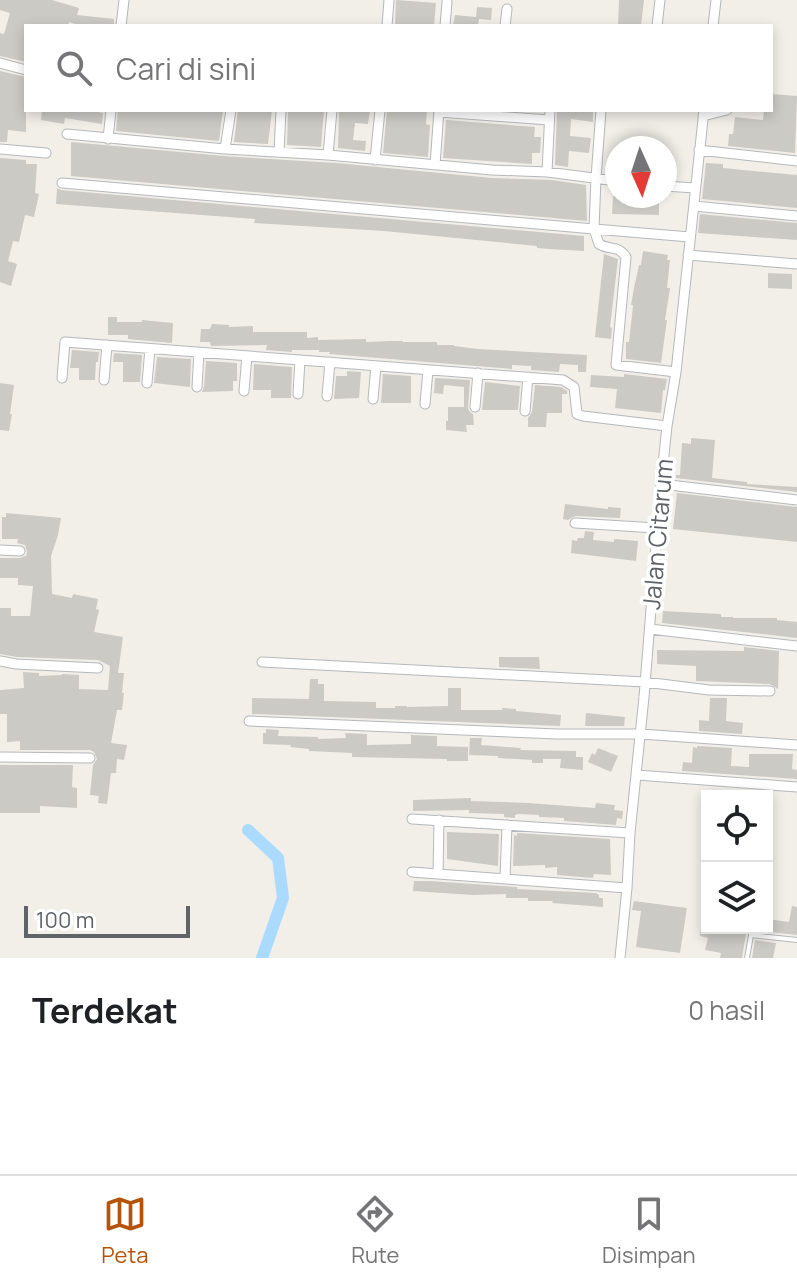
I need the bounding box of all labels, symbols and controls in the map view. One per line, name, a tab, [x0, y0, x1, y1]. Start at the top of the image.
search box	[24, 24, 773, 112]
icon: search	[52, 46, 96, 90]
text: Cari di sini	[116, 48, 256, 89]
north arrow	[605, 136, 677, 208]
street label: Jalan Citarum	[634, 457, 680, 611]
map controls	[701, 790, 773, 934]
button: locate	[701, 790, 773, 862]
button: layers	[701, 862, 773, 934]
scale bar	[24, 902, 190, 938]
text: 100 m	[36, 905, 94, 935]
text: Terdekat	[32, 987, 178, 1033]
text: 0 hasil	[688, 992, 765, 1028]
tab: Peta	[101, 1192, 148, 1270]
tab: Rute	[351, 1192, 399, 1270]
tab: Disimpan	[602, 1192, 696, 1270]

